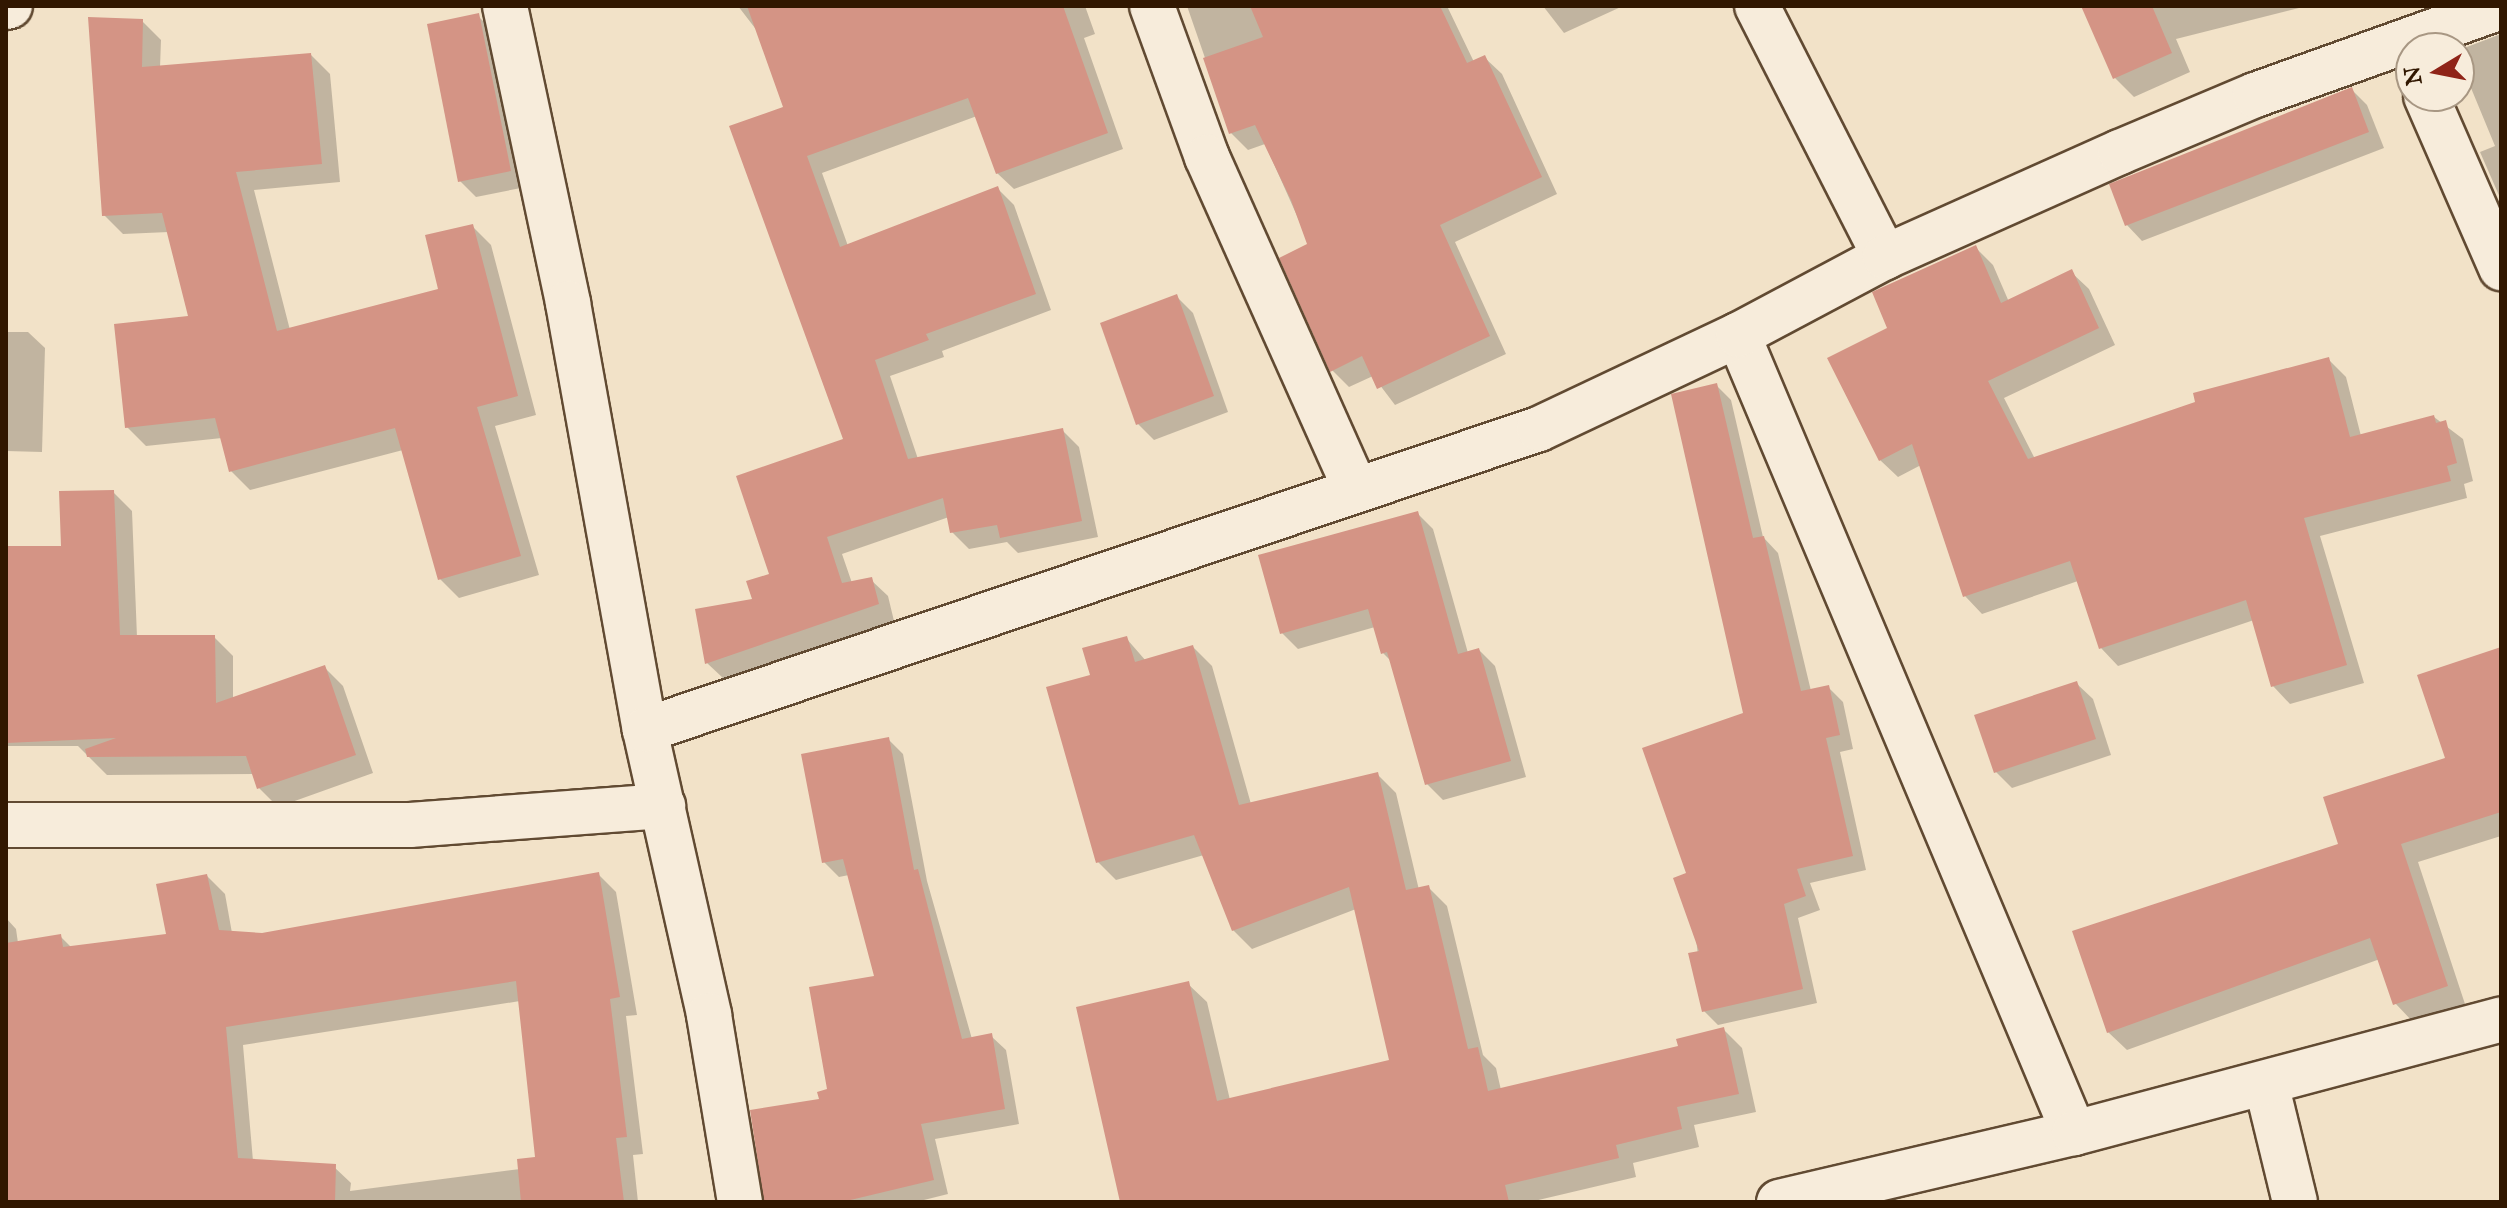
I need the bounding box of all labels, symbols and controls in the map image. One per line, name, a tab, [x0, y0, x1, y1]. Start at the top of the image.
north arrow	[2395, 32, 2475, 112]
text: N	[2398, 64, 2428, 87]

